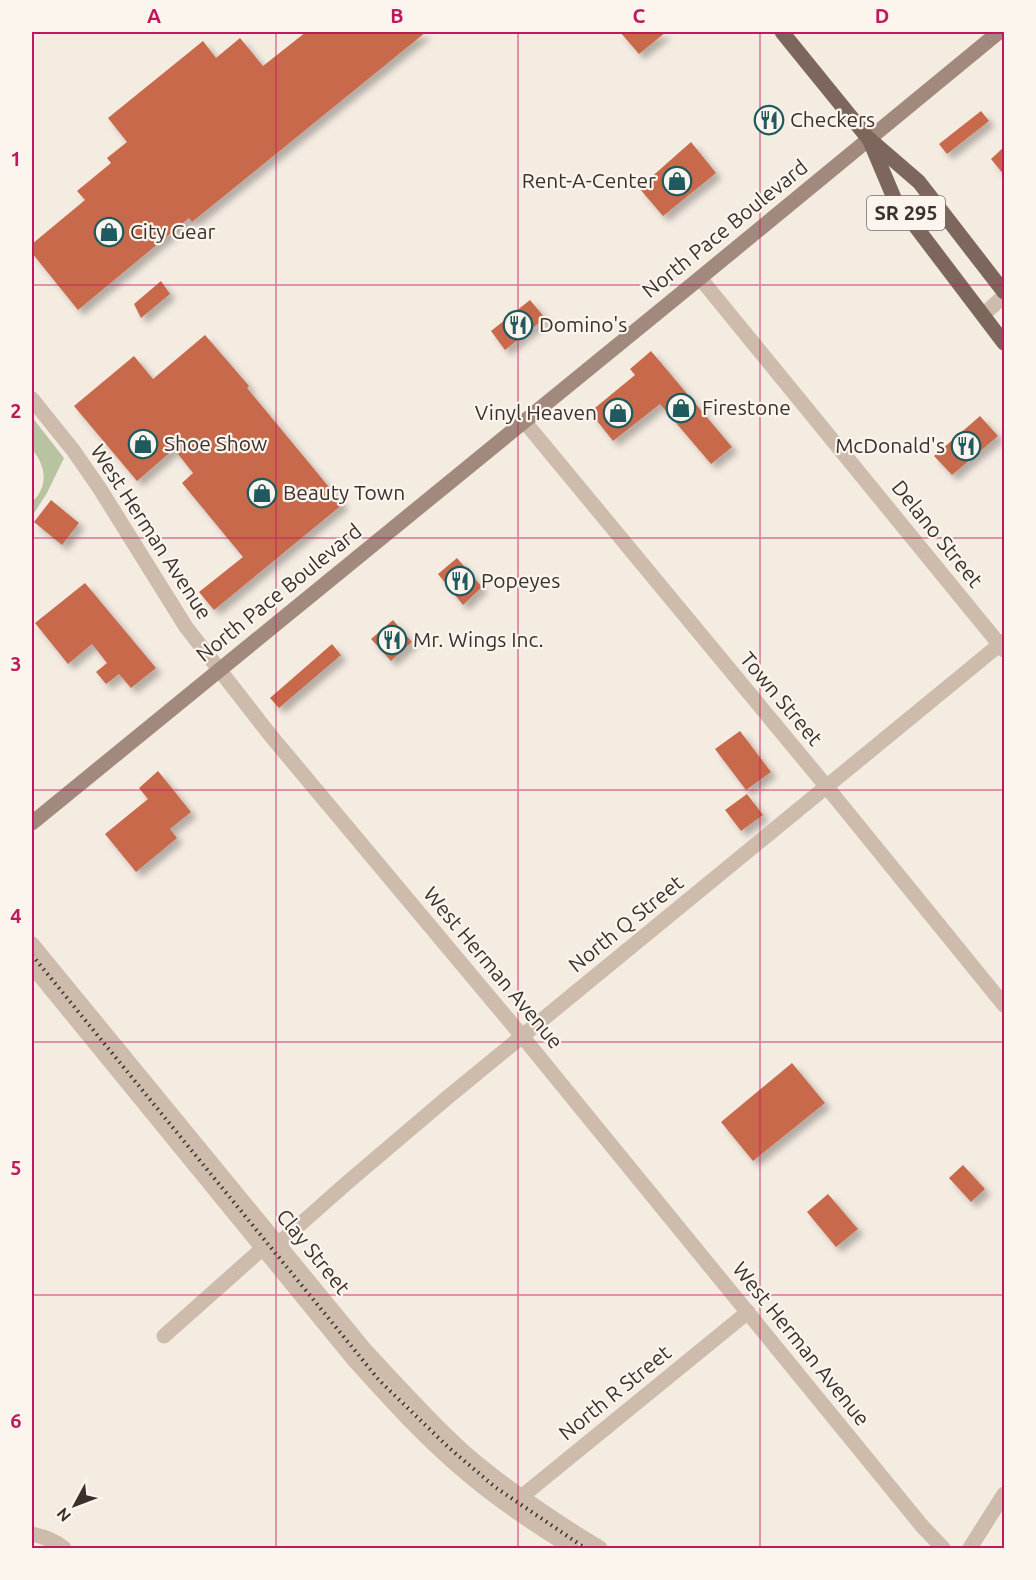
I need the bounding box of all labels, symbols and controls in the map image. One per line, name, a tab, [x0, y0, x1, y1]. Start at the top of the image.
text: A	[147, 4, 161, 27]
text: B	[390, 4, 404, 27]
text: C	[633, 4, 646, 27]
text: D	[875, 4, 889, 27]
restaurant icon: Checkers	[753, 104, 785, 136]
place label: Checkers	[790, 107, 875, 131]
text: 1	[10, 147, 22, 170]
street label: North Pace Boulevard	[637, 154, 812, 302]
shop icon: Rent-A-Center	[661, 165, 693, 197]
place label: Rent-A-Center	[522, 168, 656, 192]
road number: SR 295	[867, 196, 945, 230]
shop icon: City Gear	[93, 216, 125, 248]
place label: City Gear	[130, 219, 215, 243]
restaurant icon: Domino's	[502, 309, 534, 341]
place label: Domino's	[539, 312, 627, 336]
shop icon: Firestone	[665, 392, 697, 424]
place label: Firestone	[702, 395, 791, 419]
shop icon: Vinyl Heaven	[602, 397, 634, 429]
text: 2	[10, 399, 22, 422]
place label: Vinyl Heaven	[475, 400, 597, 424]
shop icon: Shoe Show	[127, 428, 159, 460]
restaurant icon: McDonald's	[950, 430, 982, 462]
place label: Shoe Show	[164, 431, 267, 455]
place label: McDonald's	[835, 433, 945, 457]
street label: West Herman Avenue	[86, 440, 217, 623]
street label: Delano Street	[887, 475, 988, 592]
shop icon: Beauty Town	[246, 477, 278, 509]
place label: Beauty Town	[283, 480, 405, 504]
street label: North Pace Boulevard	[191, 518, 366, 666]
restaurant icon: Popeyes	[444, 565, 476, 597]
place label: Popeyes	[481, 568, 560, 592]
restaurant icon: Mr. Wings Inc.	[376, 624, 408, 656]
place label: Mr. Wings Inc.	[413, 627, 544, 651]
street label: Town Street	[736, 647, 828, 750]
text: 3	[10, 652, 22, 675]
street label: North Q Street	[563, 870, 687, 977]
street label: West Herman Avenue	[419, 882, 568, 1053]
text: 4	[10, 904, 22, 927]
text: 5	[10, 1156, 22, 1179]
street label: Clay Street	[272, 1204, 355, 1299]
street label: West Herman Avenue	[728, 1257, 875, 1430]
street label: North R Street	[554, 1340, 675, 1445]
text: 6	[10, 1409, 22, 1432]
north arrow	[45, 1475, 105, 1535]
text: N	[53, 1504, 74, 1525]

